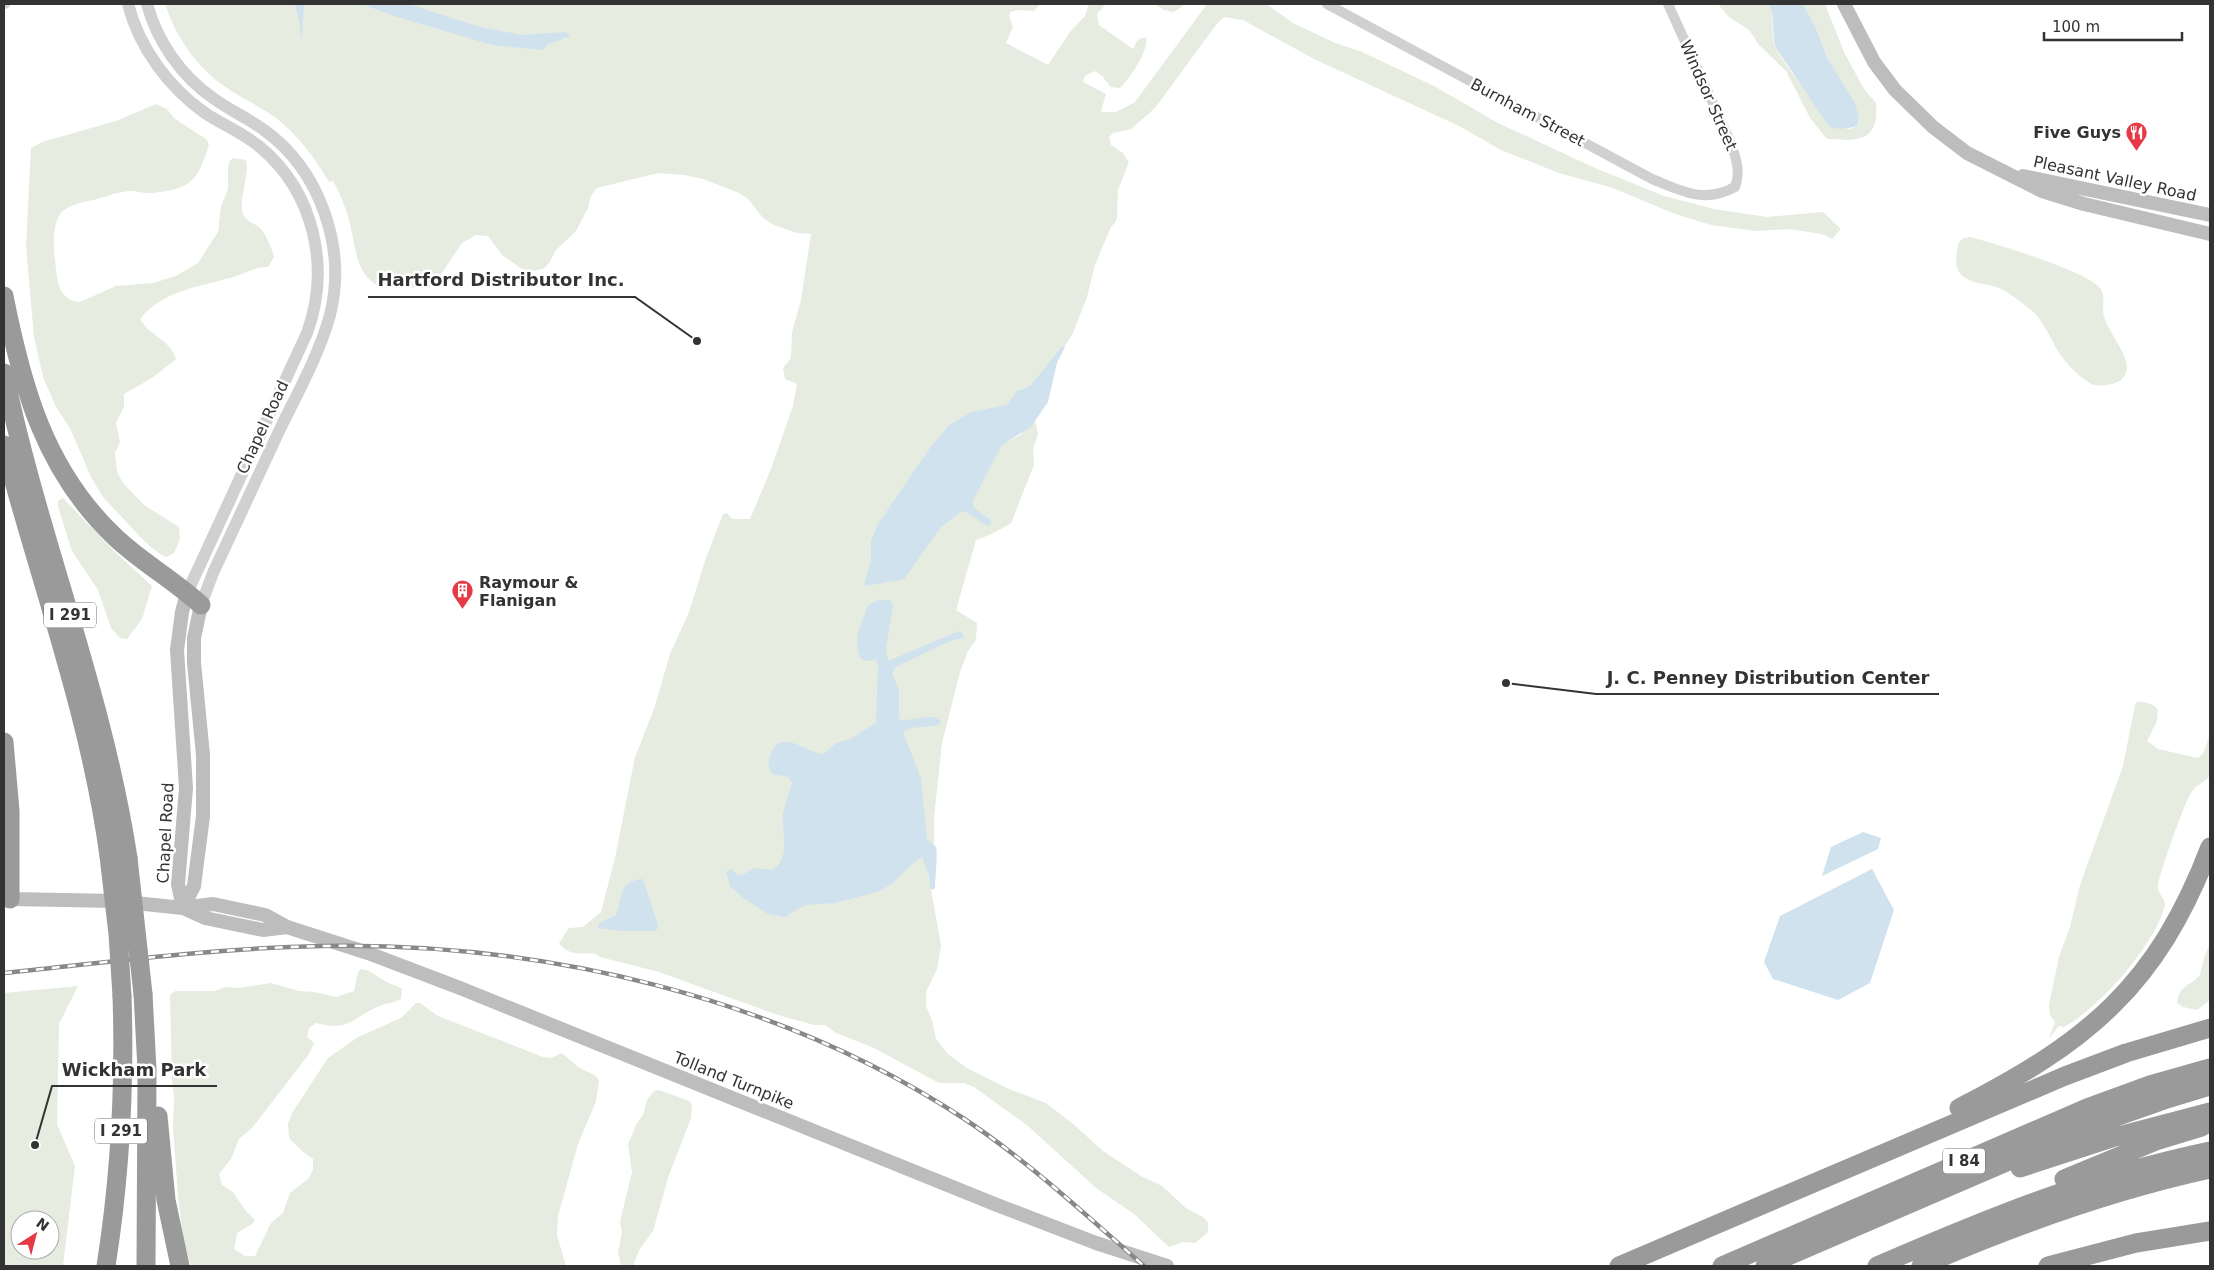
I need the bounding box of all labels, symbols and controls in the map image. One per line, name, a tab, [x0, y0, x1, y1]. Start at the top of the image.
scale bar	[2044, 10, 2182, 42]
text: 100 m	[2052, 18, 2100, 36]
street label: Windsor Street	[1676, 37, 1741, 153]
street label: Burnham Street	[1467, 74, 1588, 151]
restaurant icon: Five Guys	[2125, 120, 2149, 151]
place label: Five Guys	[2033, 123, 2121, 142]
street label: Pleasant Valley Road	[2032, 152, 2198, 205]
callout: Hartford Distributor Inc.	[368, 264, 635, 297]
text: Hartford Distributor Inc.	[377, 269, 625, 290]
street label: Chapel Road	[233, 378, 292, 477]
place label: Raymour & Flanigan	[479, 573, 579, 610]
building icon: Raymour & Flanigan	[451, 579, 475, 610]
road number: I 291	[44, 602, 96, 628]
callout: J. C. Penney Distribution Center	[1596, 661, 1939, 694]
text: J. C. Penney Distribution Center	[1605, 667, 1929, 688]
street label: Chapel Road	[153, 782, 178, 884]
street label: Tolland Turnpike	[670, 1047, 797, 1113]
callout: Wickham Park	[52, 1053, 217, 1086]
text: Wickham Park	[62, 1059, 207, 1080]
road number: I 291	[95, 1118, 147, 1144]
road number: I 84	[1943, 1148, 1985, 1174]
north arrow	[10, 1210, 60, 1260]
text: N	[33, 1215, 52, 1234]

